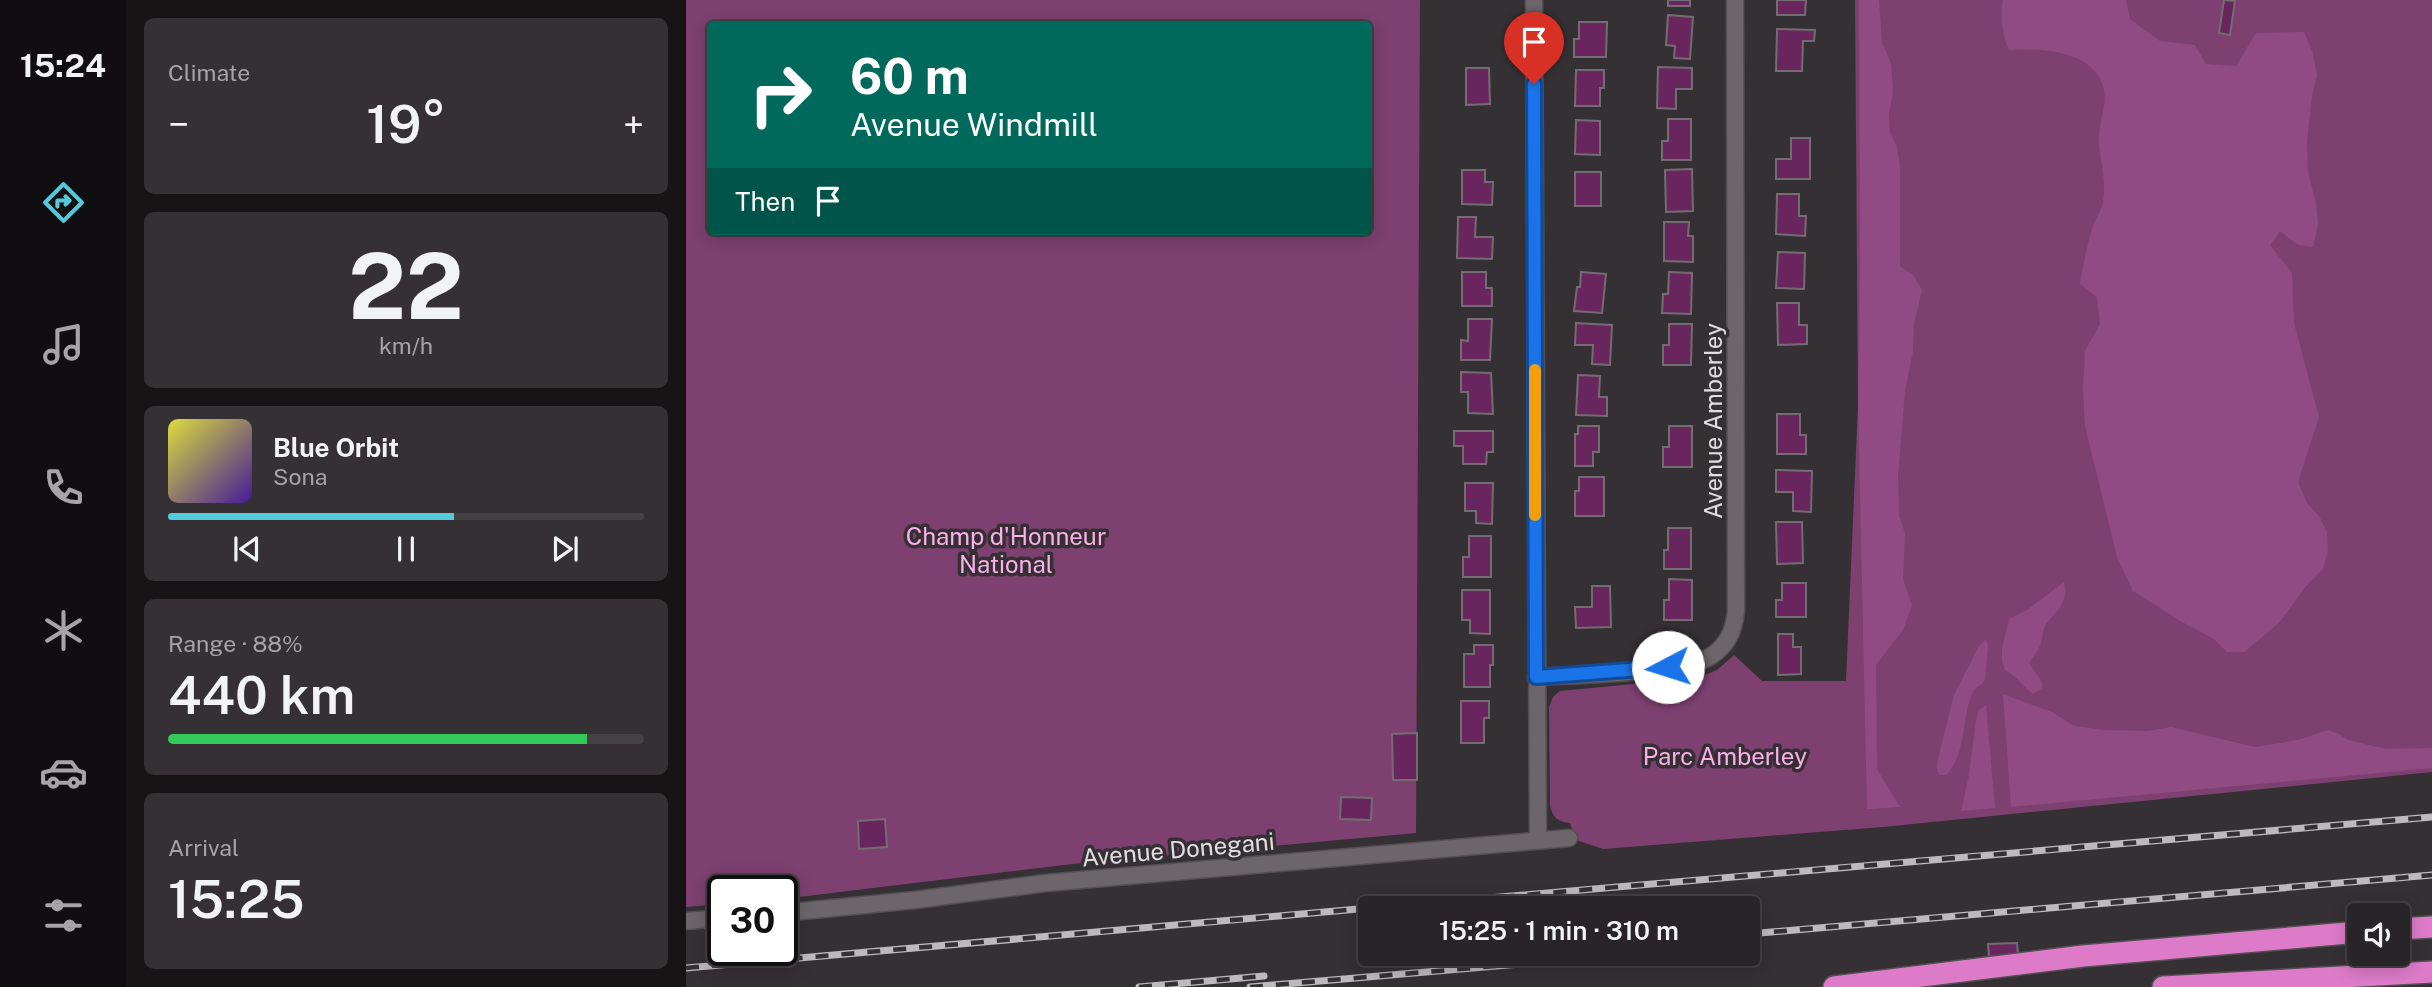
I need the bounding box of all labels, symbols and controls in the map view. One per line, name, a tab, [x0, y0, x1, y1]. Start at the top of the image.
pin	[1504, 12.0, 1564, 84]
icon: arrive	[1515, 23, 1553, 61]
text: 15:24	[20, 47, 106, 84]
text: 60 m	[850, 47, 969, 105]
icon: right	[735, 49, 826, 140]
text: Climate	[168, 59, 250, 86]
text: 19°	[366, 94, 446, 155]
text: −	[168, 102, 189, 147]
text: +	[623, 102, 644, 147]
text: Avenue Windmill	[850, 106, 1098, 143]
icon: directions	[39, 178, 88, 227]
icon: arrive	[809, 182, 847, 220]
text: Then	[735, 186, 795, 217]
text: 22	[348, 233, 464, 339]
icon: music	[39, 320, 88, 369]
street label: Avenue Amberley	[1699, 323, 1727, 519]
text: km/h	[379, 332, 433, 359]
text: Blue Orbit	[273, 432, 399, 463]
icon: phone	[39, 463, 88, 512]
text: Sona	[273, 463, 327, 490]
park label: Champ d'Honneur National	[906, 522, 1106, 578]
icon: previous	[228, 530, 266, 568]
icon: pause	[387, 530, 425, 568]
icon: next	[546, 530, 584, 568]
icon: climate	[39, 606, 88, 655]
text: Range · 88%	[168, 630, 303, 657]
position arrow	[1631, 630, 1705, 704]
text: 440 km	[168, 665, 355, 726]
park label: Parc Amberley	[1643, 742, 1807, 770]
icon: car	[39, 748, 88, 797]
street label: Avenue Donegani	[1080, 827, 1276, 871]
text: Arrival	[168, 834, 239, 861]
text: 15:25	[168, 869, 304, 930]
speed limit sign: 30	[707, 875, 798, 966]
icon: filters	[39, 891, 88, 940]
map controls	[2347, 903, 2410, 966]
button: sound	[2347, 903, 2410, 966]
text: 15:25 · 1 min · 310 m	[1439, 915, 1679, 946]

